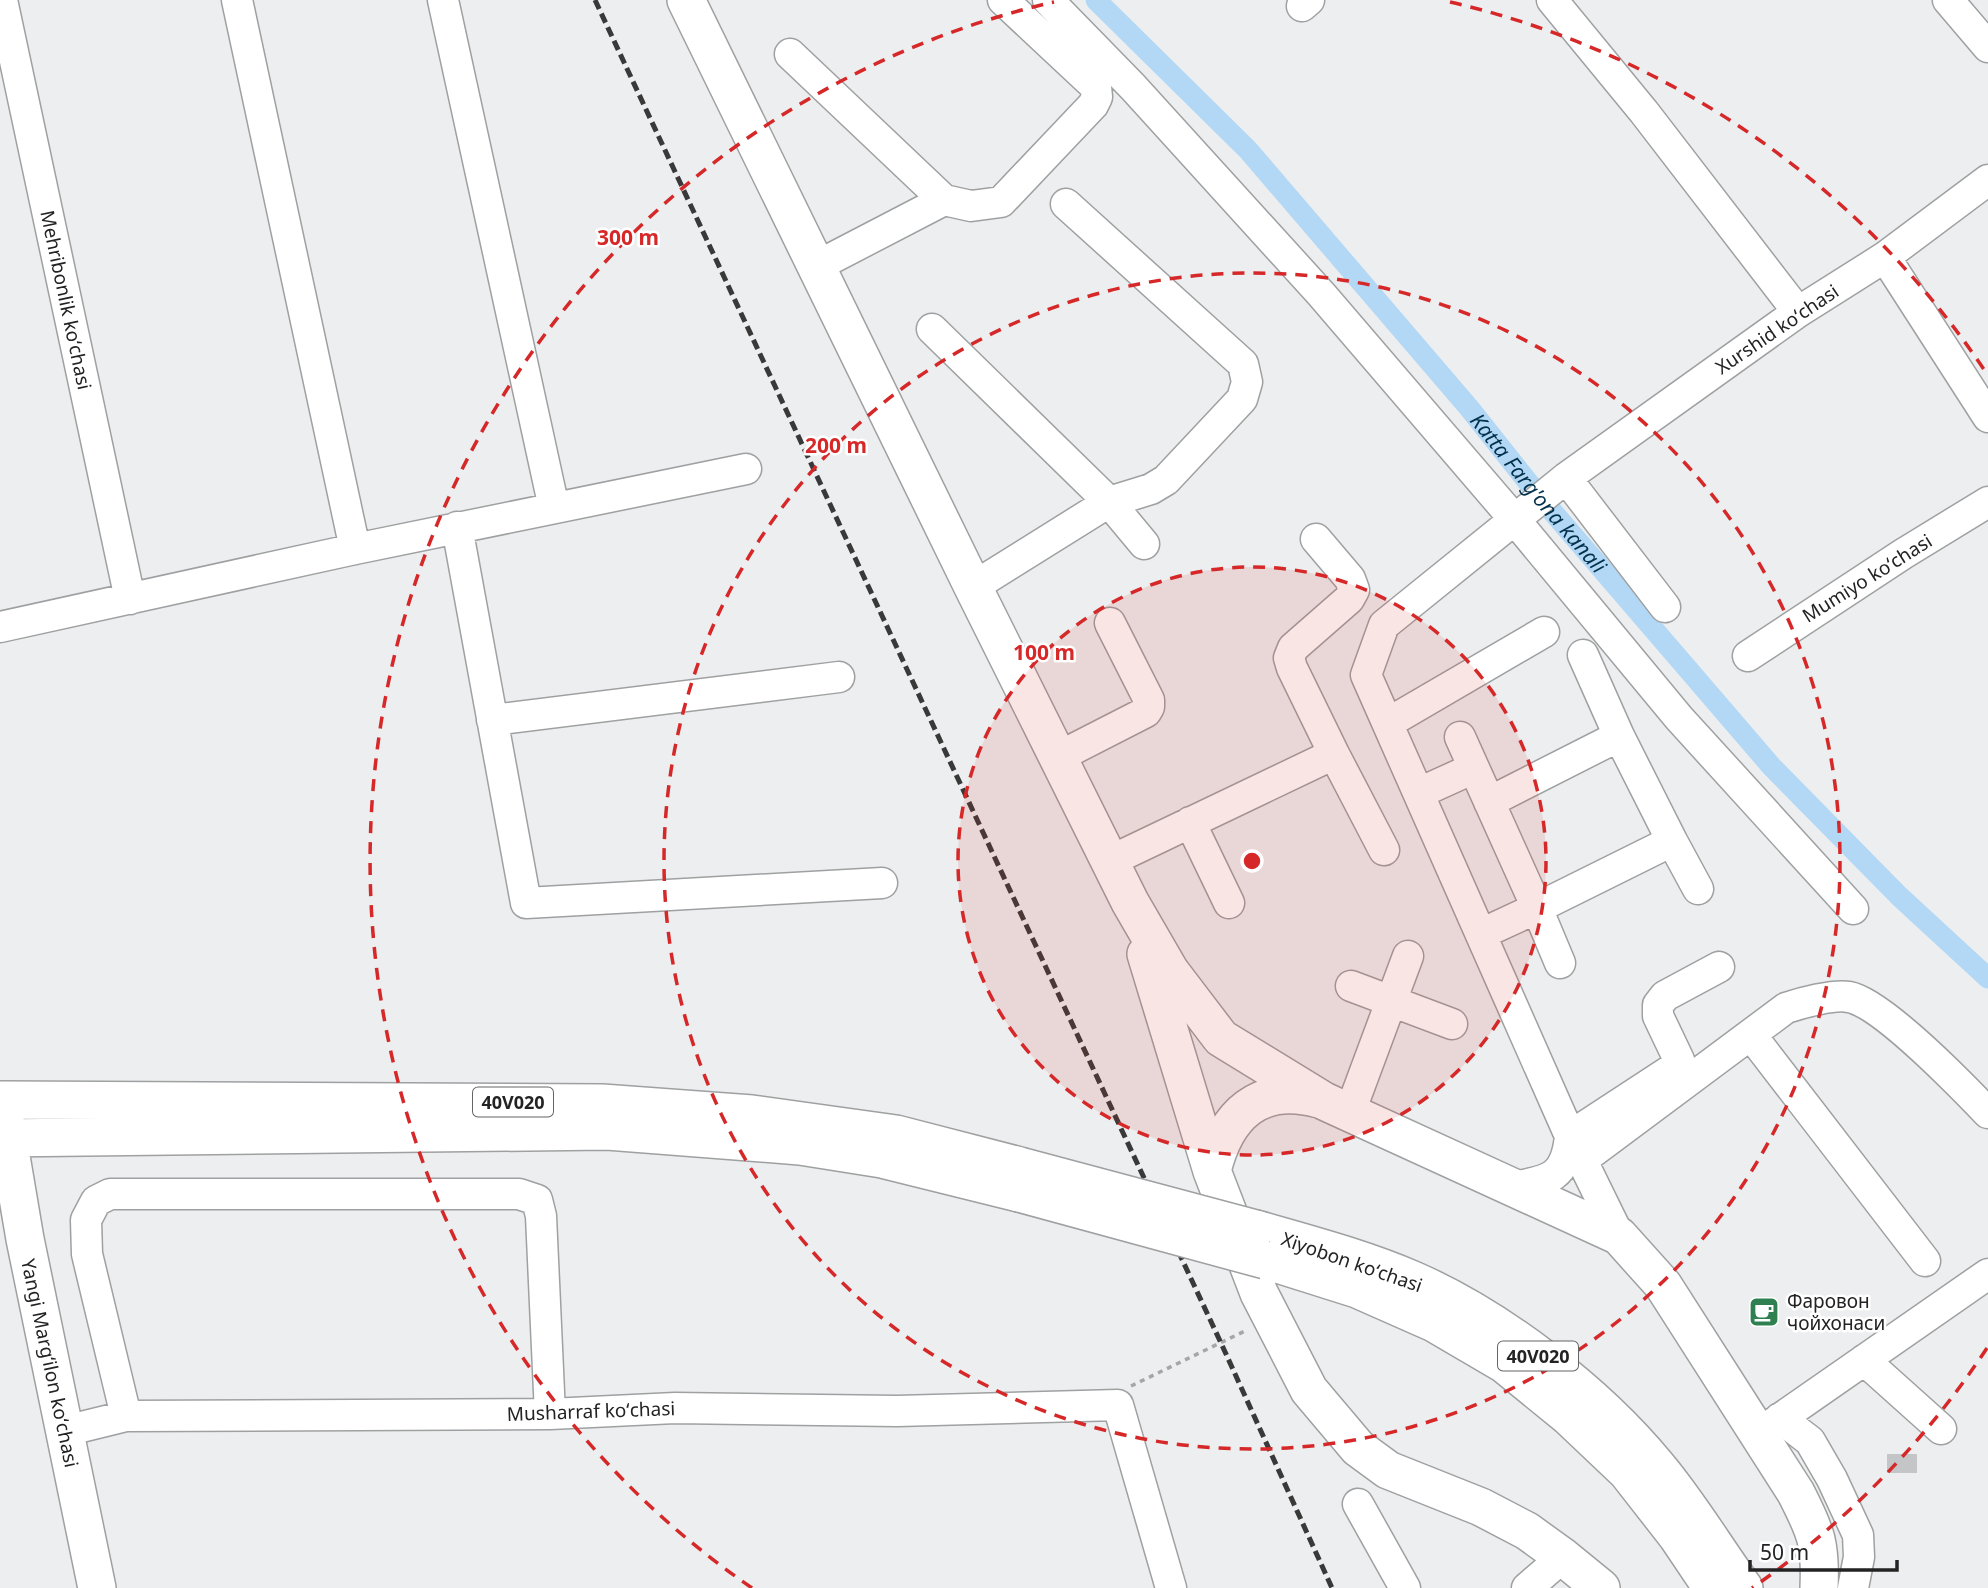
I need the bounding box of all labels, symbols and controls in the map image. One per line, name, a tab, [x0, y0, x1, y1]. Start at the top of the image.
street label: Mehribonlik koʻchasi	[34, 208, 98, 392]
text: 300 m	[597, 223, 659, 251]
street label: Xurshid koʻchasi	[1710, 278, 1844, 380]
water label: Katta Farg'ona kanali	[1464, 407, 1613, 579]
text: 200 m	[805, 431, 867, 459]
street label: Mumiyo koʻchasi	[1797, 528, 1937, 628]
text: 100 m	[1013, 638, 1075, 666]
centre of rings	[1240, 849, 1264, 873]
road number: 40V020	[473, 1087, 553, 1116]
street label: Xiyobon koʻchasi	[1278, 1226, 1426, 1298]
street label: Yangi Margʻilon koʻchasi	[15, 1256, 85, 1470]
place label: Фаровон чойхонаси	[1787, 1288, 1885, 1336]
cafe icon: Фаровон чойхонаси	[1747, 1295, 1781, 1329]
road number: 40V020	[1498, 1342, 1578, 1371]
street label: Musharraf koʻchasi	[506, 1395, 676, 1427]
scale bar	[1750, 1528, 1897, 1572]
text: 50 m	[1760, 1538, 1809, 1566]

